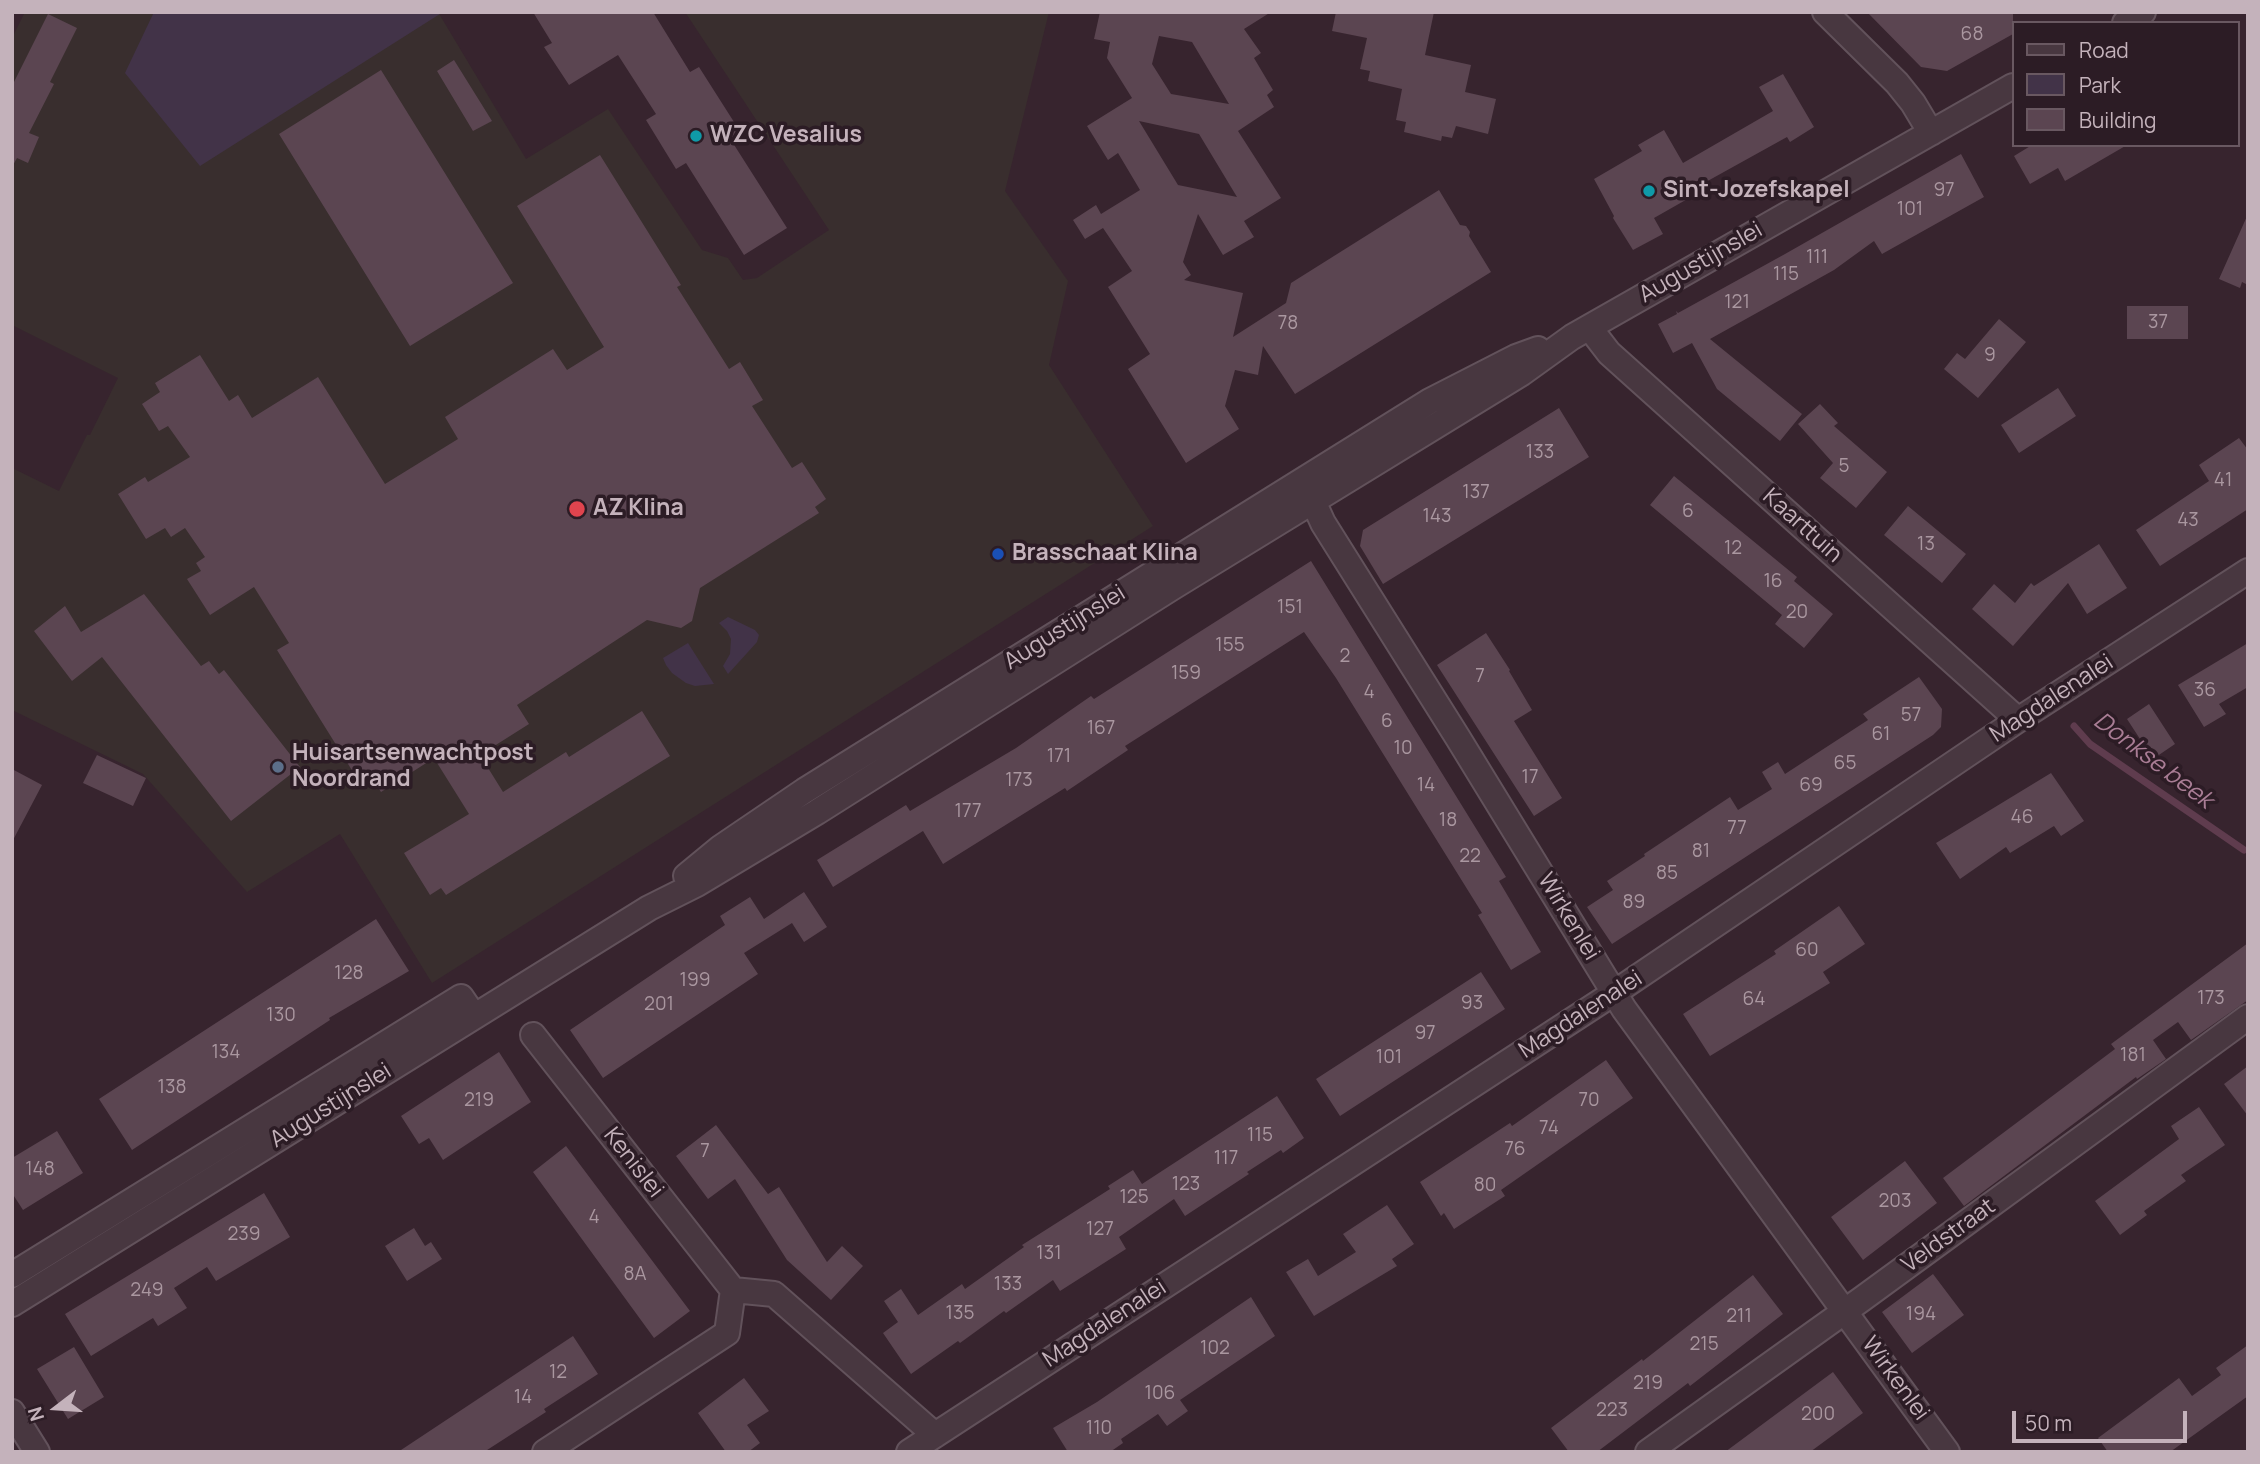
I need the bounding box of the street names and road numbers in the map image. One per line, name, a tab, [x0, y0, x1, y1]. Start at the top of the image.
street label: Augustijnslei	[1634, 217, 1768, 309]
street label: Kaarttuin	[1757, 483, 1847, 569]
street label: Augustijnslei	[999, 580, 1131, 676]
street label: Magdalenalei	[1985, 649, 2119, 749]
street label: Wirkenlei	[1531, 868, 1605, 966]
street label: Magdalenalei	[1514, 965, 1648, 1065]
street label: Augustijnslei	[265, 1058, 397, 1154]
street label: Kenislei	[597, 1123, 669, 1203]
street label: Veldstraat	[1897, 1193, 2001, 1279]
street label: Magdalenalei	[1038, 1274, 1172, 1374]
street label: Wirkenlei	[1855, 1332, 1935, 1426]

